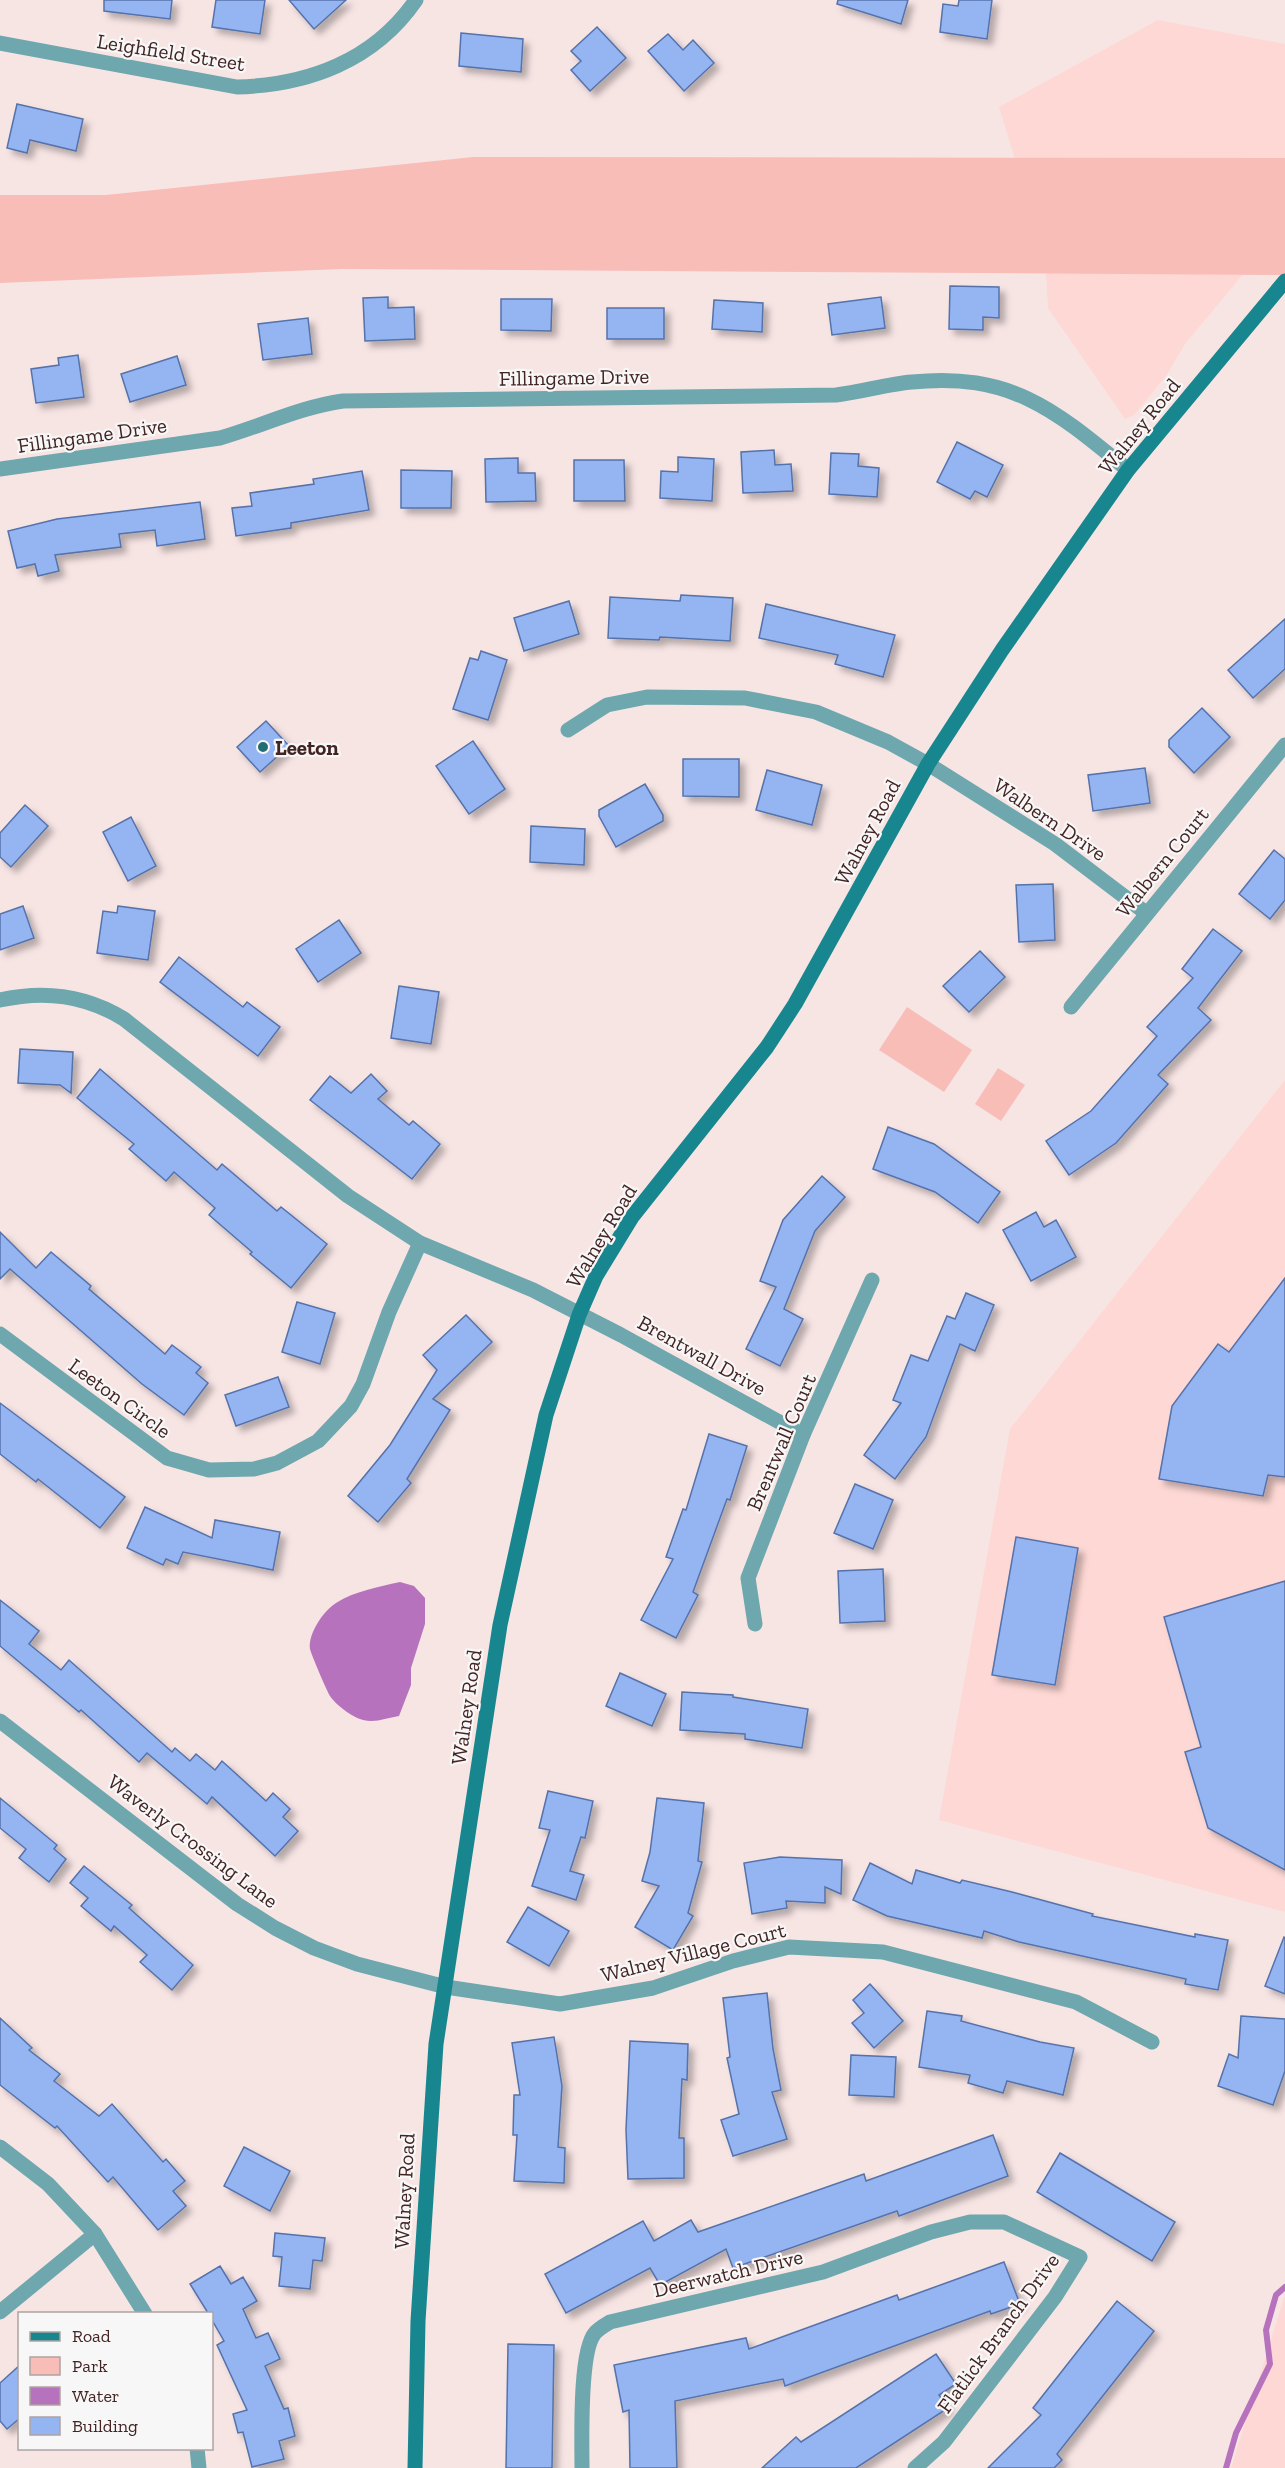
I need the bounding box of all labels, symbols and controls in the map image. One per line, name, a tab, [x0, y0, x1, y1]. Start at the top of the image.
street label: Leighfield Street	[95, 28, 247, 76]
street label: Fillingame Drive	[499, 363, 650, 391]
street label: Walney Road	[1093, 373, 1186, 479]
street label: Fillingame Drive	[16, 412, 168, 458]
place label: Leeton	[275, 735, 339, 760]
marker: Leeton	[256, 740, 270, 754]
street label: Walbern Drive	[989, 772, 1111, 866]
street label: Walney Road	[829, 774, 906, 889]
street label: Walbern Court	[1110, 802, 1214, 922]
street label: Walney Road	[560, 1179, 642, 1292]
street label: Brentwall Drive	[633, 1309, 771, 1401]
street label: Leeton Circle	[64, 1353, 176, 1443]
street label: Brentwall Court	[741, 1370, 821, 1514]
street label: Walney Road	[446, 1647, 487, 1766]
street label: Waverly Crossing Lane	[103, 1769, 283, 1913]
street label: Walney Village Court	[598, 1917, 788, 1987]
street label: Walney Road	[388, 2132, 420, 2250]
street label: Deerwatch Drive	[651, 2244, 805, 2302]
street label: Flatlick Branch Drive	[932, 2248, 1064, 2418]
legend	[18, 2312, 213, 2450]
text: Road	[72, 2325, 111, 2347]
text: Park	[72, 2355, 108, 2377]
text: Water	[72, 2385, 119, 2407]
text: Building	[72, 2415, 138, 2437]

